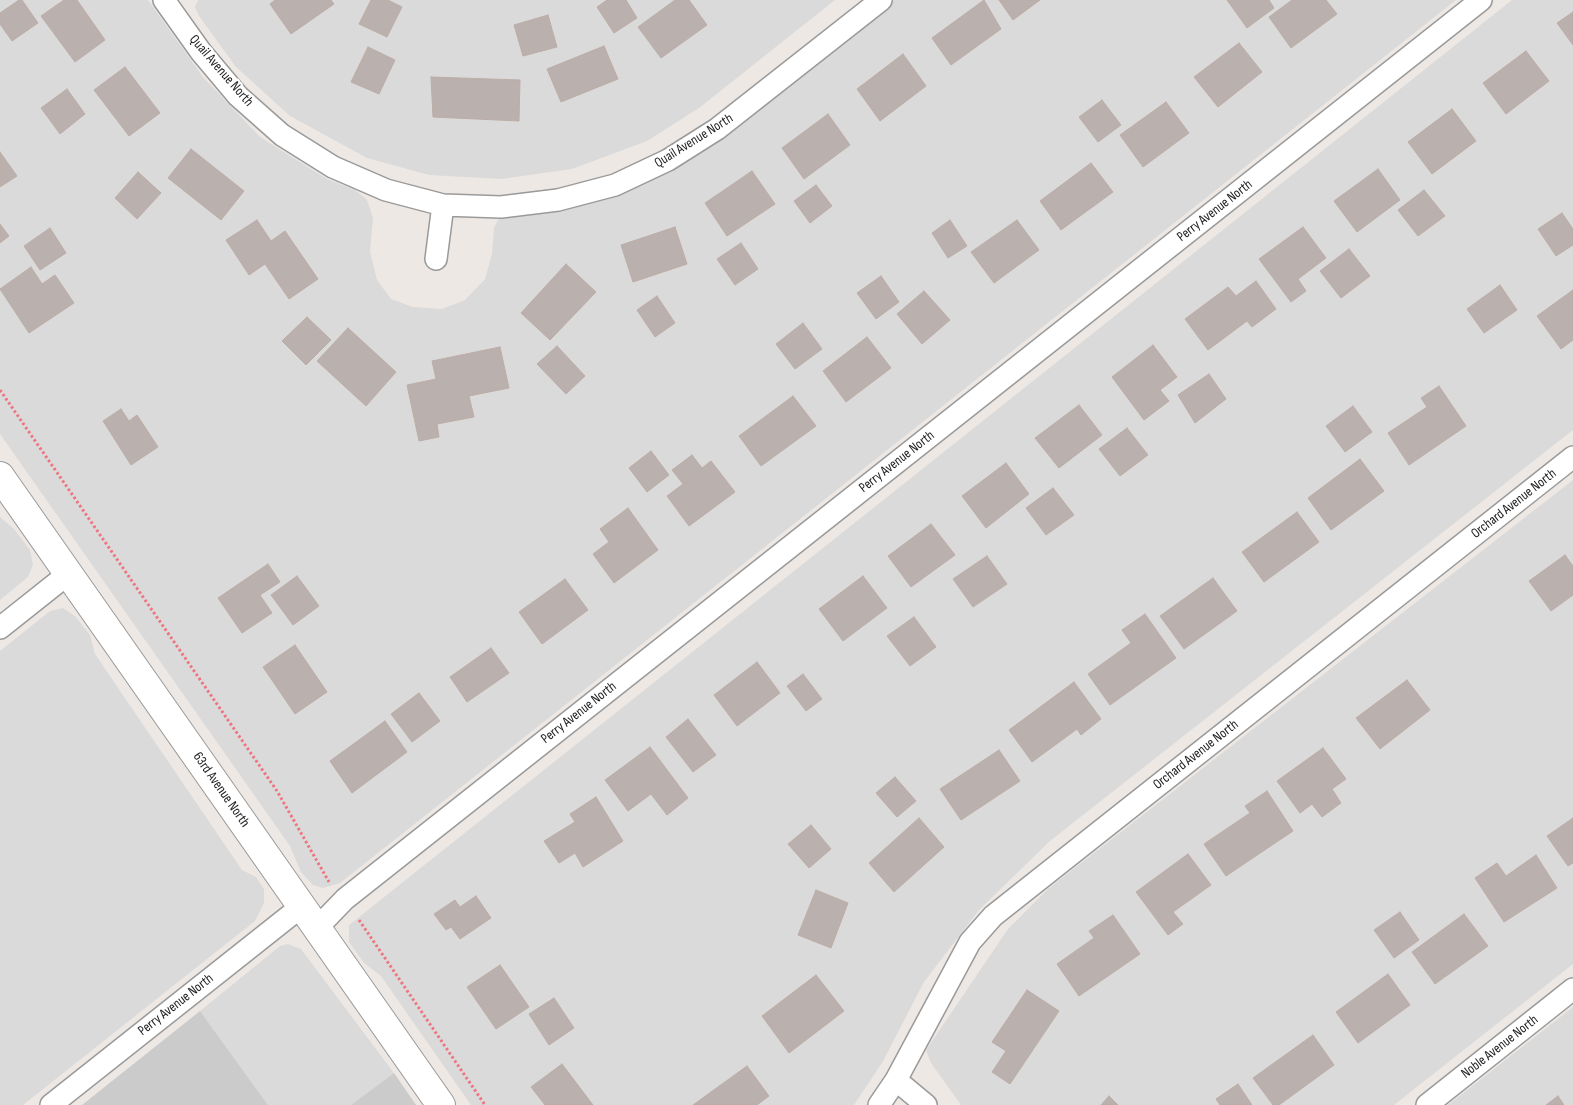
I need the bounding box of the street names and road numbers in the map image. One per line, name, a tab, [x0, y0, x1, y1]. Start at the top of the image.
street label: Quail Avenue North	[185, 32, 257, 110]
street label: Quail Avenue North	[652, 110, 736, 172]
street label: Perry Avenue North	[1174, 176, 1256, 246]
street label: Perry Avenue North	[856, 427, 938, 497]
street label: Orchard Avenue North	[1468, 466, 1560, 542]
street label: Perry Avenue North	[538, 678, 620, 748]
street label: Orchard Avenue North	[1150, 717, 1242, 793]
street label: 63rd Avenue North	[189, 749, 253, 831]
street label: Perry Avenue North	[135, 970, 217, 1040]
street label: Noble Avenue North	[1458, 1012, 1542, 1082]

